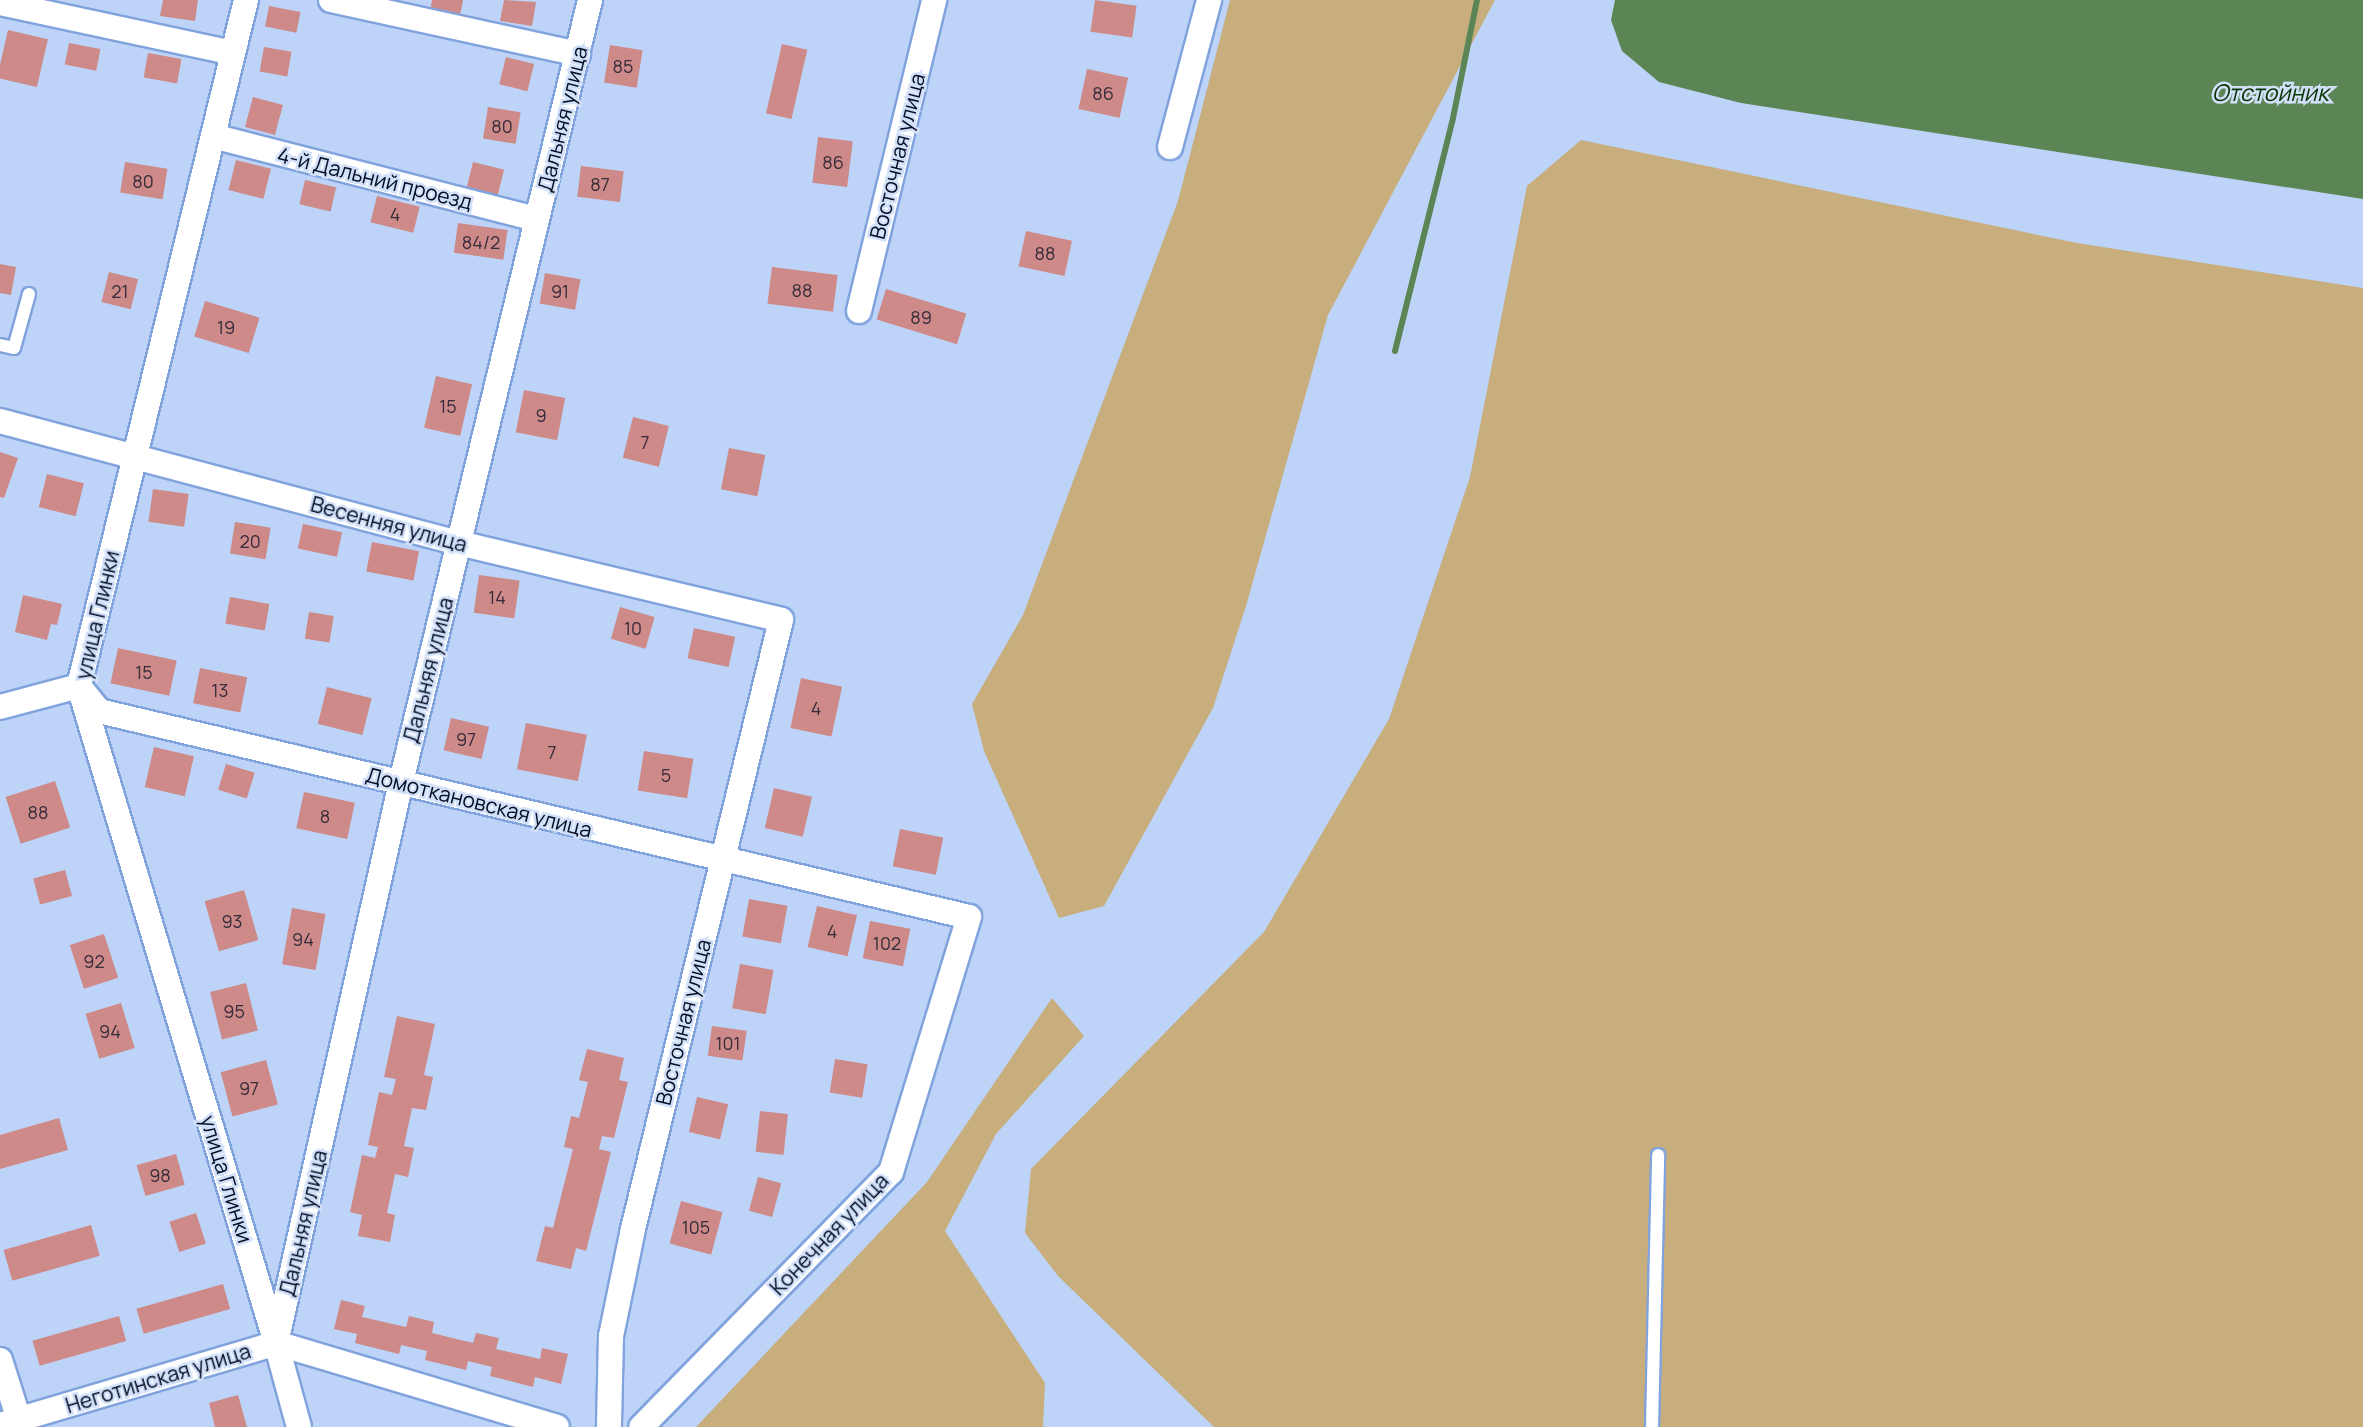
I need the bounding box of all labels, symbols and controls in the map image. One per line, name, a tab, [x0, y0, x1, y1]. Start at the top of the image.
street label: Дальняя улица	[532, 44, 592, 194]
house number: 85	[613, 55, 633, 77]
street label: Восточная улица	[864, 70, 930, 242]
water label: Отстойник	[2212, 78, 2328, 106]
house number: 86	[1092, 82, 1114, 104]
house number: 80	[491, 115, 513, 137]
street label: 4-й Дальний проезд	[275, 142, 475, 214]
house number: 86	[822, 151, 844, 173]
house number: 80	[132, 170, 154, 192]
house number: 87	[590, 173, 610, 195]
house number: 4	[390, 203, 400, 225]
house number: 84/2	[462, 231, 500, 253]
house number: 88	[1035, 242, 1055, 264]
house number: 88	[792, 279, 812, 301]
house number: 21	[111, 280, 129, 302]
house number: 91	[551, 280, 569, 302]
house number: 89	[910, 306, 932, 328]
house number: 19	[217, 316, 235, 338]
house number: 15	[439, 395, 457, 417]
house number: 9	[535, 404, 547, 426]
house number: 7	[640, 431, 650, 453]
street label: Весенняя улица	[308, 491, 470, 557]
house number: 20	[239, 530, 261, 552]
street label: улица Глинки	[70, 548, 124, 682]
house number: 14	[488, 586, 506, 608]
street label: Дальняя улица	[398, 595, 458, 745]
house number: 10	[624, 617, 642, 639]
house number: 15	[135, 661, 153, 683]
house number: 13	[212, 679, 228, 701]
house number: 4	[811, 697, 821, 719]
house number: 97	[456, 728, 476, 750]
house number: 7	[547, 741, 557, 763]
street label: Домоткановская улица	[363, 762, 595, 842]
house number: 5	[661, 764, 671, 786]
house number: 88	[28, 801, 48, 823]
house number: 8	[320, 805, 330, 827]
house number: 93	[221, 910, 243, 932]
house number: 4	[827, 920, 837, 942]
house number: 94	[292, 928, 314, 950]
house number: 102	[873, 932, 901, 954]
street label: Восточная улица	[650, 936, 716, 1108]
house number: 92	[83, 950, 105, 972]
house number: 95	[223, 1000, 245, 1022]
house number: 94	[99, 1020, 121, 1042]
house number: 101	[715, 1032, 741, 1054]
house number: 97	[239, 1077, 259, 1099]
street label: улица Глинки	[196, 1112, 258, 1246]
street label: Дальняя улица	[274, 1147, 332, 1299]
house number: 98	[149, 1164, 171, 1186]
street label: Конечная улица	[765, 1168, 893, 1300]
house number: 105	[682, 1216, 710, 1238]
street label: Неготинская улица	[62, 1338, 254, 1418]

